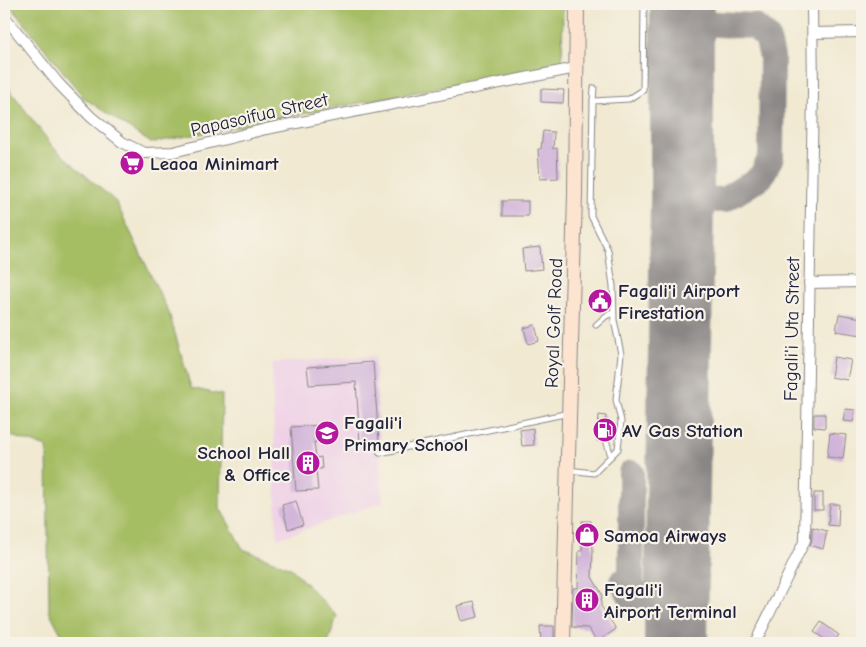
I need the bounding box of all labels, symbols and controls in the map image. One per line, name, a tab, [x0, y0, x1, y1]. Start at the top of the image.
street label: Papasoifua Street	[188, 88, 331, 141]
supermarket icon: Leaoa Minimart	[119, 150, 145, 176]
place label: Leaoa Minimart	[150, 153, 279, 175]
street label: Fagali'i Uta Street	[780, 256, 804, 401]
street label: Royal Golf Road	[541, 258, 567, 388]
place label: Fagali'i Airport Firestation	[618, 280, 740, 324]
public building icon: Fagali'i Airport Firestation	[587, 288, 613, 314]
place label: Fagali'i Primary School	[344, 412, 468, 456]
fuel station icon: AV Gas Station	[592, 417, 618, 443]
school or university icon: Fagali'i Primary School	[314, 420, 340, 446]
place label: AV Gas Station	[622, 420, 743, 442]
place label: School Hall & Office	[198, 442, 290, 486]
building icon: School Hall & Office	[295, 450, 321, 476]
shop icon: Samoa Airways	[574, 522, 600, 548]
place label: Samoa Airways	[604, 525, 726, 547]
place label: Fagali'i Airport Terminal	[604, 579, 737, 623]
building icon: Fagali'i Airport Terminal	[574, 587, 600, 613]

